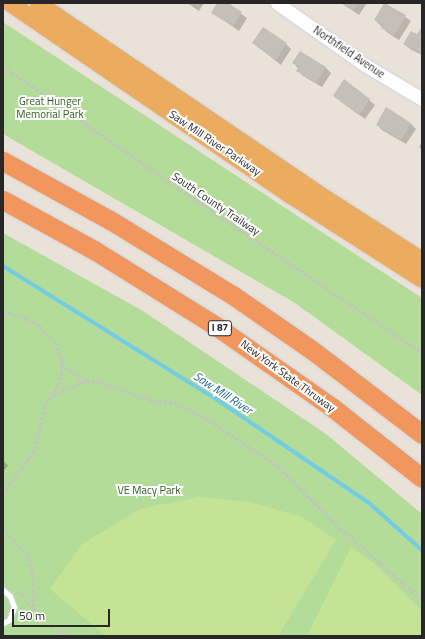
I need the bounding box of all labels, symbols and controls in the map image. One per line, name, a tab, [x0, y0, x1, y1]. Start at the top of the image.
street label: Northfield Avenue	[311, 23, 387, 81]
park label: Great Hunger Memorial Park	[16, 95, 84, 121]
street label: Saw Mill River Parkway	[167, 107, 263, 179]
street label: South County Trailway	[170, 170, 262, 238]
road number: I 87	[207, 320, 233, 336]
street label: New York State Thruway	[238, 337, 338, 415]
water label: Saw Mill River	[191, 369, 255, 417]
park label: VE Macy Park	[117, 483, 181, 497]
scale bar	[14, 601, 112, 627]
text: 50 m	[19, 606, 45, 625]

